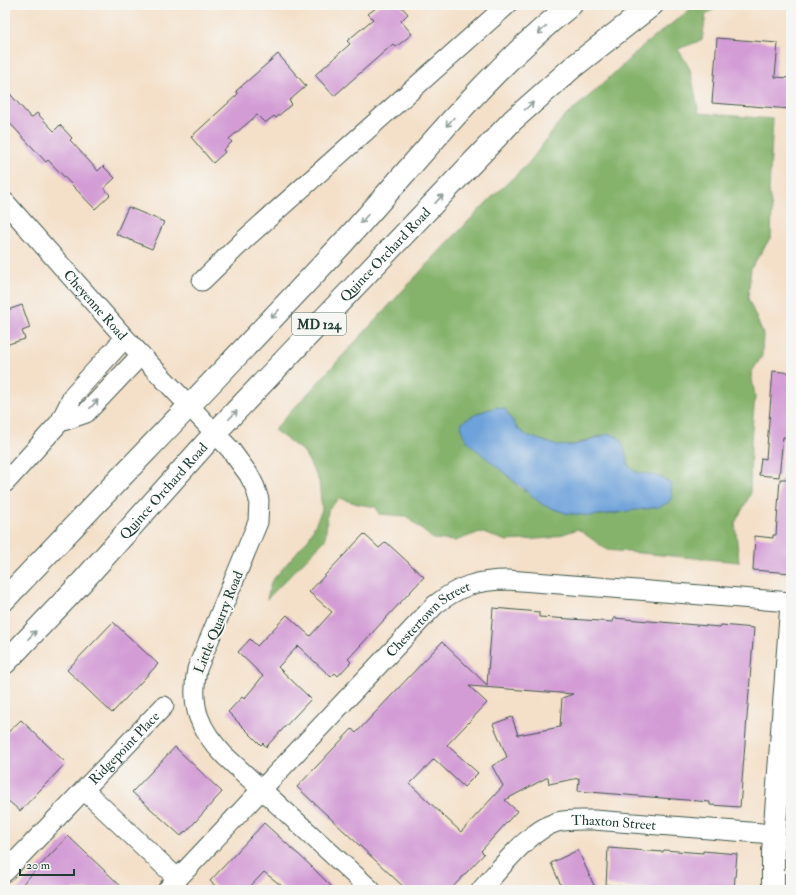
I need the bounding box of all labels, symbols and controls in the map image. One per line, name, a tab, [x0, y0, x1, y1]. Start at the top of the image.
one-way arrow	[537, 25, 547, 34]
one-way arrow	[524, 101, 534, 111]
one-way arrow	[445, 117, 455, 127]
one-way arrow	[434, 194, 443, 204]
street label: Quince Orchard Road	[336, 204, 434, 306]
one-way arrow	[359, 214, 368, 225]
street label: Cheyenne Road	[60, 266, 131, 344]
one-way arrow	[270, 309, 280, 319]
road number: MD 124	[292, 313, 346, 335]
one-way arrow	[89, 399, 99, 409]
one-way arrow	[228, 410, 238, 420]
street label: Quince Orchard Road	[116, 439, 212, 543]
street label: Little Quarry Road	[190, 568, 248, 676]
street label: Chestertown Street	[383, 578, 473, 661]
one-way arrow	[27, 630, 37, 640]
street label: Ridgepoint Place	[85, 708, 163, 788]
street label: Thaxton Street	[571, 812, 657, 834]
scale bar	[20, 851, 74, 877]
text: 20 m	[26, 858, 51, 873]

